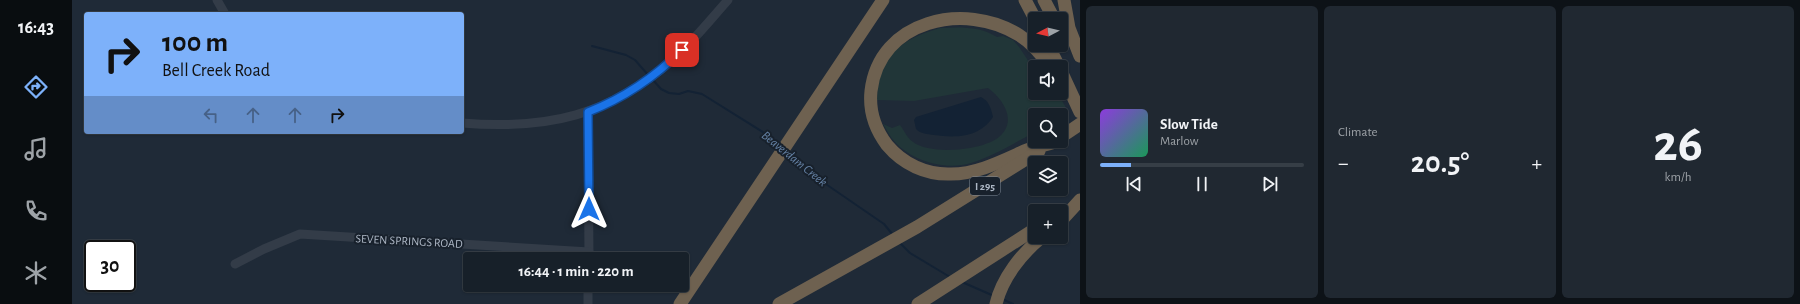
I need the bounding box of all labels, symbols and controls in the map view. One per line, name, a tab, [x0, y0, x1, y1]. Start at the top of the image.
north arrow	[1028, 12, 1068, 52]
map controls	[1028, 12, 1068, 244]
text: 16:43	[18, 19, 54, 37]
icon: right	[96, 28, 148, 80]
text: 100 m	[162, 29, 228, 57]
pin	[665, 33, 699, 67]
icon: arrive	[671, 39, 693, 61]
button: sound	[1028, 60, 1068, 100]
text: Bell Creek Road	[162, 62, 270, 80]
icon: directions	[22, 73, 50, 101]
icon: left	[200, 104, 222, 126]
icon: ahead	[242, 104, 264, 126]
icon: ahead	[284, 104, 306, 126]
icon: right	[326, 104, 348, 126]
button: search	[1028, 108, 1068, 148]
text: Slow Tide	[1160, 117, 1218, 132]
text: 26	[1653, 118, 1703, 170]
text: Climate	[1338, 126, 1377, 139]
water label: Beaverdam Creek	[759, 129, 829, 189]
icon: music	[22, 135, 50, 163]
text: Marlow	[1160, 135, 1198, 148]
text: 20.5°	[1411, 148, 1469, 178]
text: −	[1338, 152, 1349, 174]
text: +	[1531, 152, 1542, 174]
button: layers	[1028, 156, 1068, 196]
text: km/h	[1665, 171, 1691, 184]
icon: previous	[1123, 173, 1145, 195]
icon: pause	[1191, 173, 1213, 195]
icon: next	[1259, 173, 1281, 195]
road number: I 295	[970, 177, 1000, 195]
position arrow	[568, 188, 610, 230]
icon: phone	[22, 197, 50, 225]
button: +	[1028, 204, 1068, 244]
street label: SEVEN SPRINGS ROAD	[355, 232, 463, 250]
speed limit sign: 30	[84, 240, 136, 292]
icon: climate	[22, 259, 50, 287]
text: 16:44 · 1 min · 220 m	[518, 264, 634, 279]

